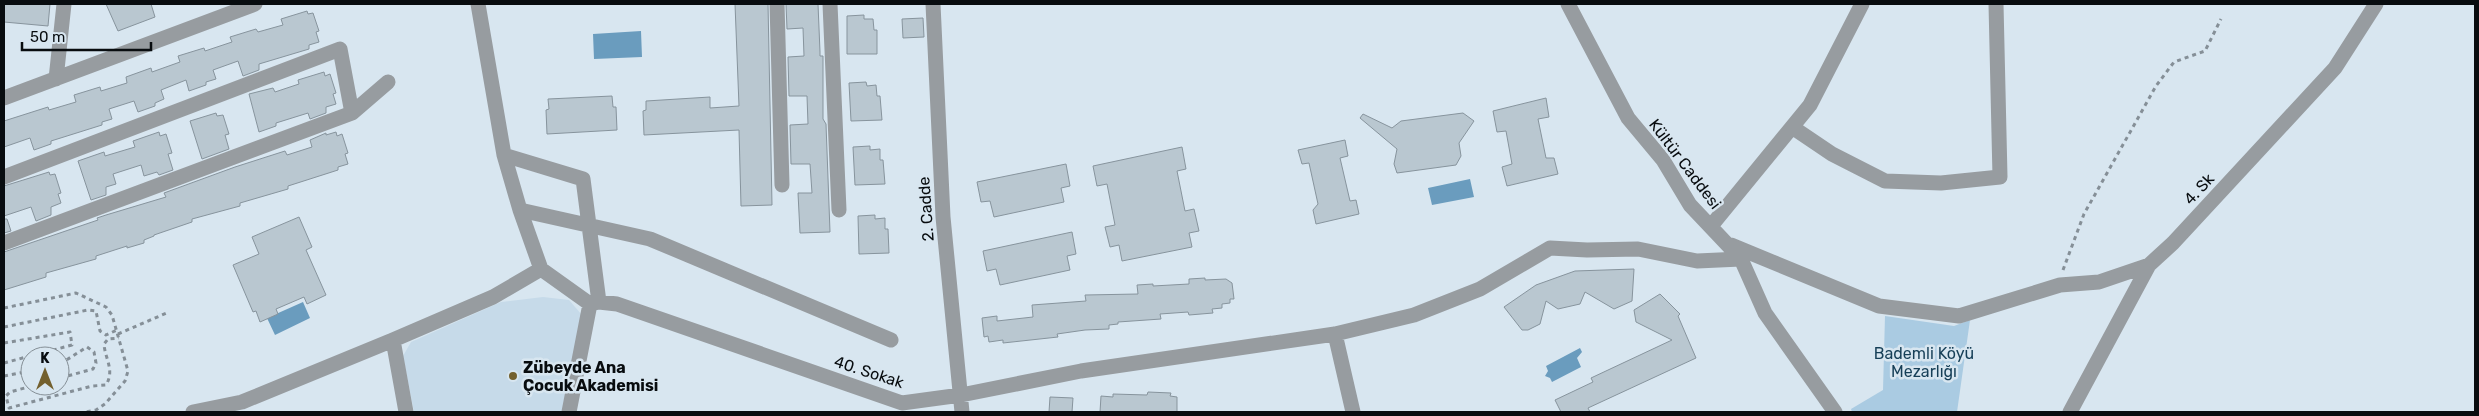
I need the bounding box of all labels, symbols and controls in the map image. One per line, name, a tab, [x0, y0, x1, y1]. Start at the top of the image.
scale bar	[22, 20, 151, 52]
text: 50 m	[30, 28, 65, 46]
street label: Kültür Caddesi	[1645, 115, 1725, 213]
street label: 4. Sk	[2180, 169, 2219, 209]
street label: 2. Cadde	[914, 176, 938, 242]
park label: Bademli Köyü Mezarlığı	[1874, 344, 1974, 381]
north arrow	[20, 346, 70, 396]
text: K	[40, 350, 50, 367]
street label: 40. Sokak	[832, 352, 907, 392]
place label: Zübeyde Ana Çocuk Akademisi	[523, 358, 658, 395]
marker: Zübeyde Ana Çocuk Akademisi	[507, 370, 519, 382]

